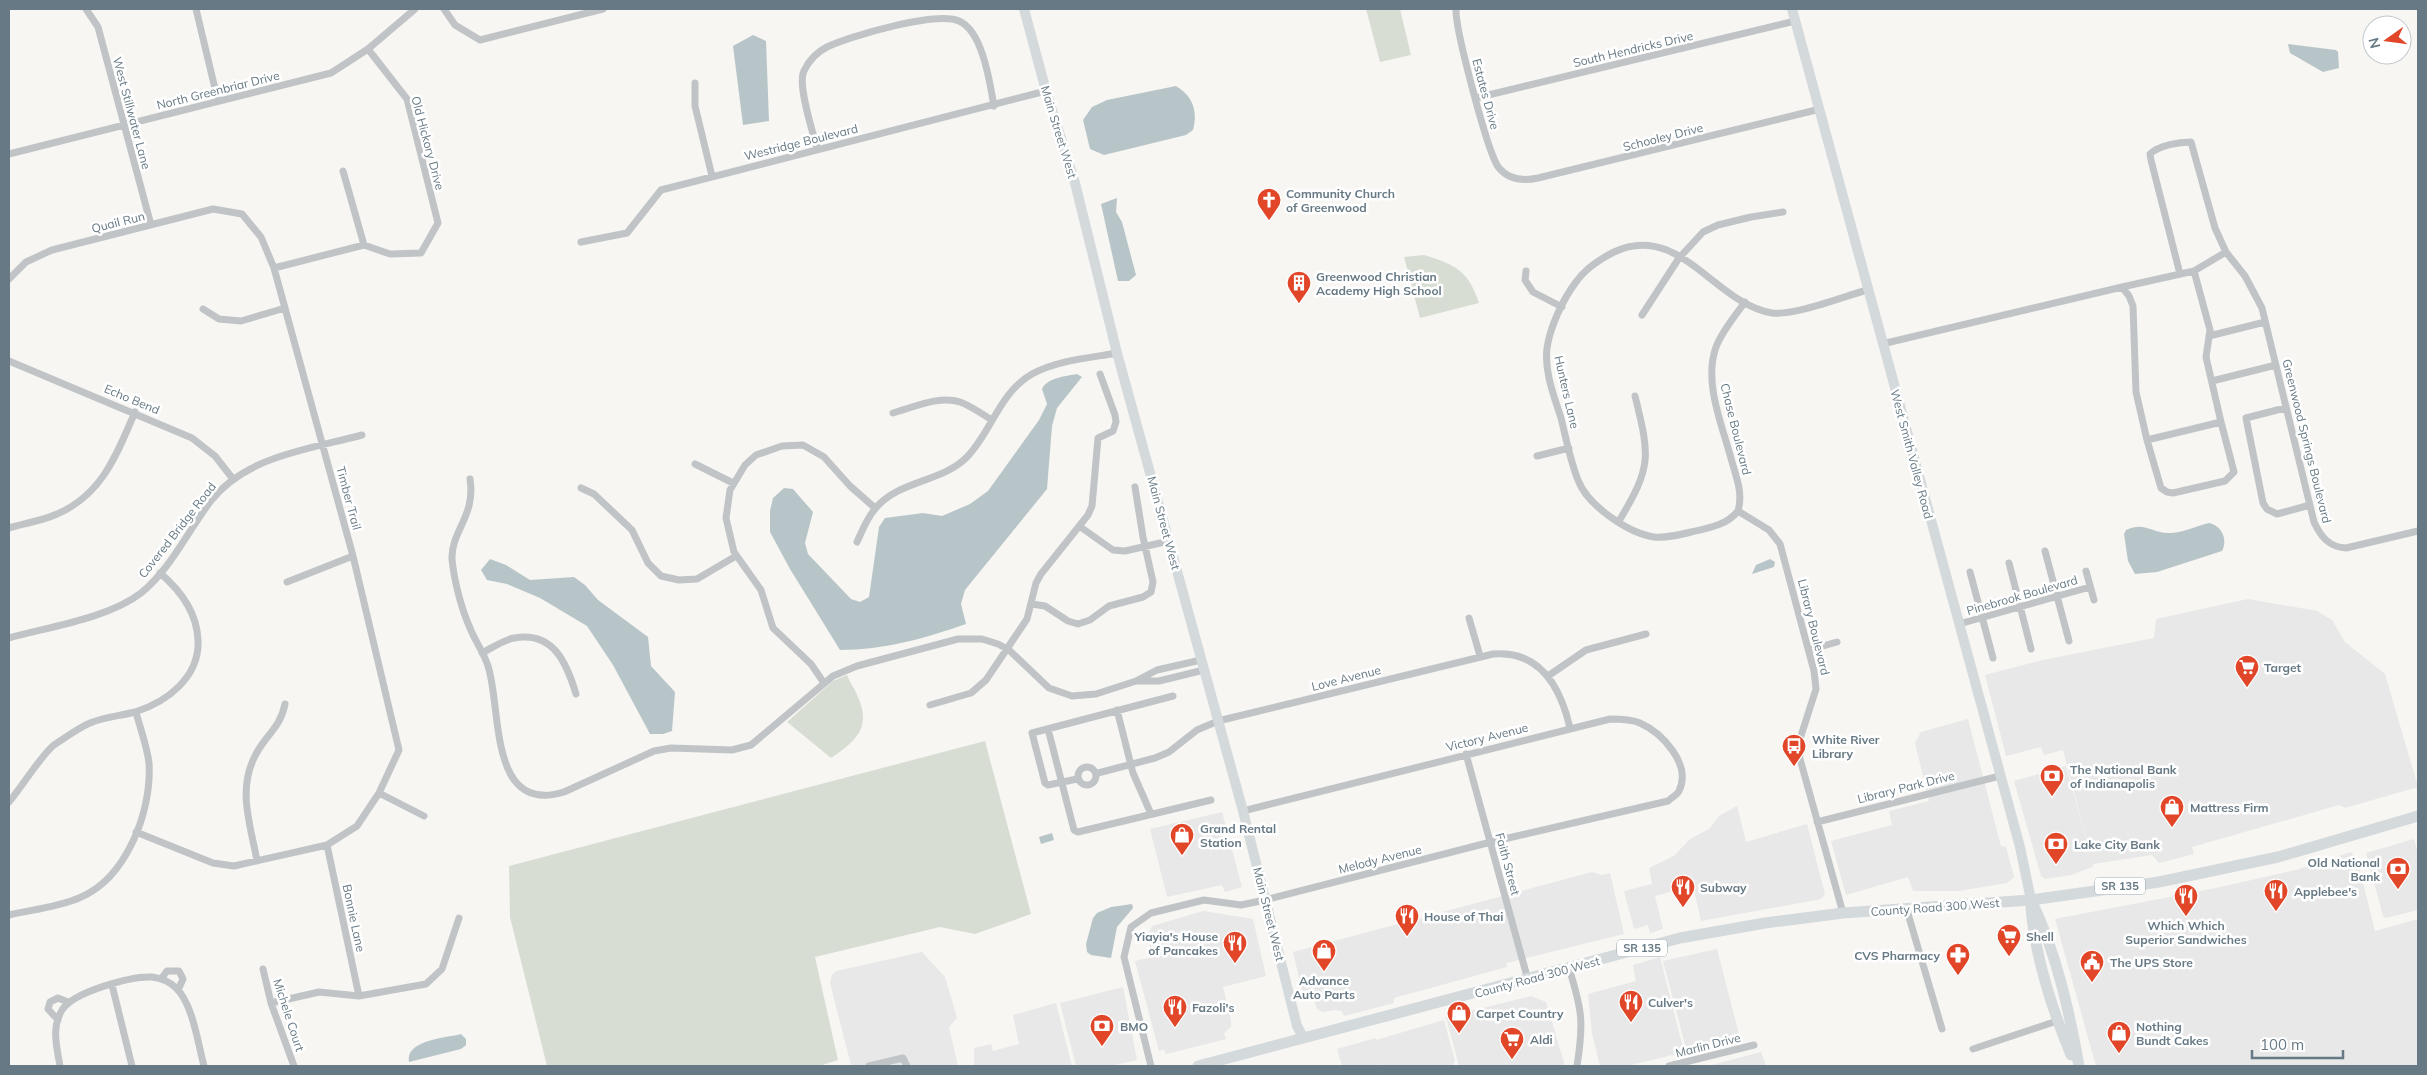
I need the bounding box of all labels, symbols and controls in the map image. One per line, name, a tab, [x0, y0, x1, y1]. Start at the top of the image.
north arrow	[2362, 15, 2412, 65]
street label: South Hendricks Drive	[1571, 28, 1695, 70]
text: N	[2364, 36, 2384, 50]
street label: West Stillwater Lane	[110, 55, 154, 171]
street label: Estates Drive	[1469, 57, 1503, 131]
street label: North Greenbriar Drive	[155, 67, 281, 113]
street label: Main Street West	[1038, 84, 1080, 180]
street label: Old Hickory Drive	[408, 94, 448, 192]
street label: Schooley Drive	[1621, 120, 1705, 154]
street label: Westridge Boulevard	[743, 121, 859, 163]
place label: Community Church of Greenwood	[1286, 186, 1395, 215]
church icon: Community Church of Greenwood	[1256, 187, 1282, 221]
street label: Quail Run	[90, 208, 146, 236]
place label: Greenwood Christian Academy High School	[1316, 269, 1442, 298]
building icon: Greenwood Christian Academy High School	[1286, 270, 1312, 304]
street label: Hunters Lane	[1551, 354, 1583, 430]
street label: Greenwood Springs Boulevard	[2279, 357, 2335, 525]
street label: Echo Bend	[102, 381, 162, 417]
street label: Chase Boulevard	[1717, 381, 1755, 477]
street label: West Smith Valley Road	[1887, 388, 1937, 520]
street label: Timber Trail	[333, 464, 365, 532]
street label: Main Street West	[1144, 475, 1184, 571]
street label: Covered Bridge Road	[135, 479, 219, 581]
street label: Pinebrook Boulevard	[1965, 572, 2079, 618]
street label: Library Boulevard	[1795, 577, 1833, 677]
supermarket icon: Target	[2234, 654, 2260, 688]
place label: Target	[2264, 660, 2302, 675]
street label: Love Avenue	[1310, 662, 1382, 694]
street label: Victory Avenue	[1444, 720, 1530, 754]
place label: White River Library	[1812, 732, 1880, 761]
bus stop icon: White River Library	[1781, 733, 1807, 767]
place label: The National Bank of Indianapolis	[2070, 762, 2177, 791]
bank icon: The National Bank of Indianapolis	[2039, 763, 2065, 797]
street label: Library Park Drive	[1856, 768, 1956, 806]
shop icon: Mattress Firm	[2159, 794, 2185, 828]
place label: Mattress Firm	[2190, 800, 2269, 815]
place label: Grand Rental Station	[1200, 821, 1276, 850]
shop icon: Grand Rental Station	[1169, 822, 1195, 856]
street label: Faith Street	[1492, 831, 1524, 897]
bank icon: Lake City Bank	[2043, 831, 2069, 865]
place label: Lake City Bank	[2074, 837, 2160, 852]
street label: Melody Avenue	[1337, 841, 1423, 877]
place label: Old National Bank	[2308, 855, 2380, 884]
bank icon: Old National Bank	[2385, 856, 2411, 890]
street label: Main Street West	[1250, 866, 1288, 962]
restaurant icon: Subway	[1670, 874, 1696, 908]
road number: SR 135	[2095, 878, 2145, 894]
restaurant icon: Applebee's	[2263, 878, 2289, 912]
place label: Subway	[1700, 880, 1747, 895]
street label: Bonnie Lane	[340, 883, 368, 953]
restaurant icon: Which Which Superior Sandwiches	[2173, 883, 2199, 917]
place label: Applebee's	[2294, 884, 2357, 899]
street label: County Road 300 West	[1870, 895, 2000, 919]
restaurant icon: House of Thai	[1394, 903, 1420, 937]
place label: House of Thai	[1424, 909, 1503, 924]
place label: Which Which Superior Sandwiches	[2125, 918, 2247, 947]
supermarket icon: Shell	[1996, 923, 2022, 957]
place label: Yiayia's House of Pancakes	[1134, 929, 1218, 958]
place label: Shell	[2026, 929, 2054, 944]
restaurant icon: Yiayia's House of Pancakes	[1222, 930, 1248, 964]
shop icon: Advance Auto Parts	[1311, 938, 1337, 972]
road number: SR 135	[1617, 940, 1667, 956]
pharmacy icon: CVS Pharmacy	[1945, 942, 1971, 976]
place label: CVS Pharmacy	[1854, 948, 1940, 963]
public building icon: The UPS Store	[2079, 949, 2105, 983]
street label: County Road 300 West	[1473, 953, 1601, 1001]
place label: The UPS Store	[2110, 955, 2193, 970]
place label: Advance Auto Parts	[1293, 973, 1355, 1002]
street label: Michele Court	[270, 977, 308, 1053]
restaurant icon: Culver's	[1618, 989, 1644, 1023]
restaurant icon: Fazoli's	[1162, 994, 1188, 1028]
place label: Culver's	[1648, 995, 1693, 1010]
place label: Fazoli's	[1192, 1000, 1235, 1015]
shop icon: Carpet Country	[1446, 1000, 1472, 1034]
place label: Carpet Country	[1476, 1006, 1564, 1021]
bank icon: BMO	[1089, 1013, 1115, 1047]
place label: BMO	[1120, 1019, 1148, 1034]
place label: Nothing Bundt Cakes	[2136, 1019, 2208, 1048]
shop icon: Nothing Bundt Cakes	[2106, 1020, 2132, 1054]
supermarket icon: Aldi	[1499, 1026, 1525, 1060]
scale bar	[2252, 1028, 2343, 1060]
street label: Marlin Drive	[1674, 1030, 1742, 1060]
place label: Aldi	[1530, 1032, 1553, 1047]
text: 100 m	[2260, 1035, 2304, 1054]

